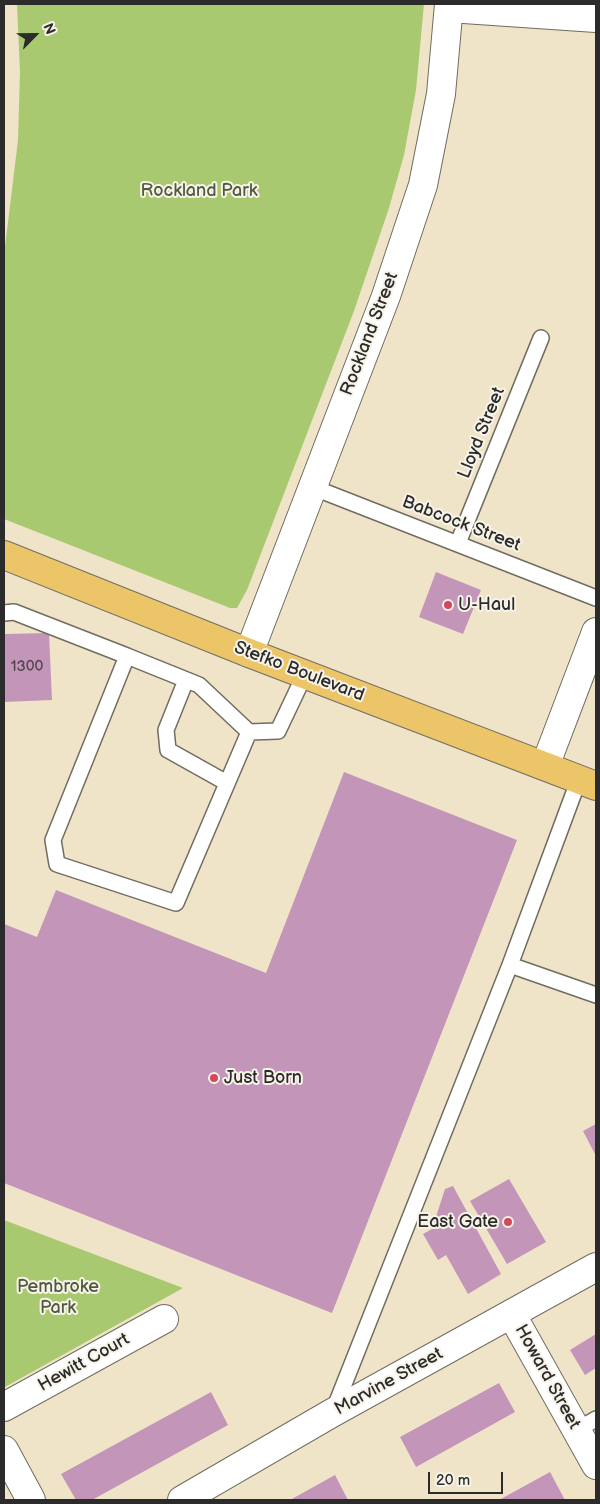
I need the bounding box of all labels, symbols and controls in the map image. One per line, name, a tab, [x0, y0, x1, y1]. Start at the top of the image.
north arrow	[10, 10, 60, 60]
text: N	[39, 21, 59, 37]
park label: Rockland Park	[141, 180, 257, 202]
street label: Rockland Street	[337, 269, 403, 399]
street label: Lloyd Street	[454, 384, 510, 482]
street label: Babcock Street	[399, 491, 523, 557]
place label: U-Haul	[458, 594, 515, 616]
marker: U-Haul	[442, 599, 454, 611]
street label: Stefko Boulevard	[231, 637, 367, 707]
house number: 1300	[11, 658, 43, 676]
place label: Just Born	[224, 1067, 302, 1089]
marker: Just Born	[208, 1072, 220, 1084]
place label: East Gate	[417, 1211, 498, 1233]
marker: East Gate	[502, 1216, 514, 1228]
park label: Pembroke Park	[17, 1276, 99, 1318]
street label: Howard Street	[509, 1321, 585, 1433]
street label: Hewitt Court	[35, 1329, 133, 1397]
street label: Marvine Street	[331, 1343, 447, 1421]
scale bar	[430, 1462, 505, 1494]
text: 20 m	[436, 1471, 470, 1490]

